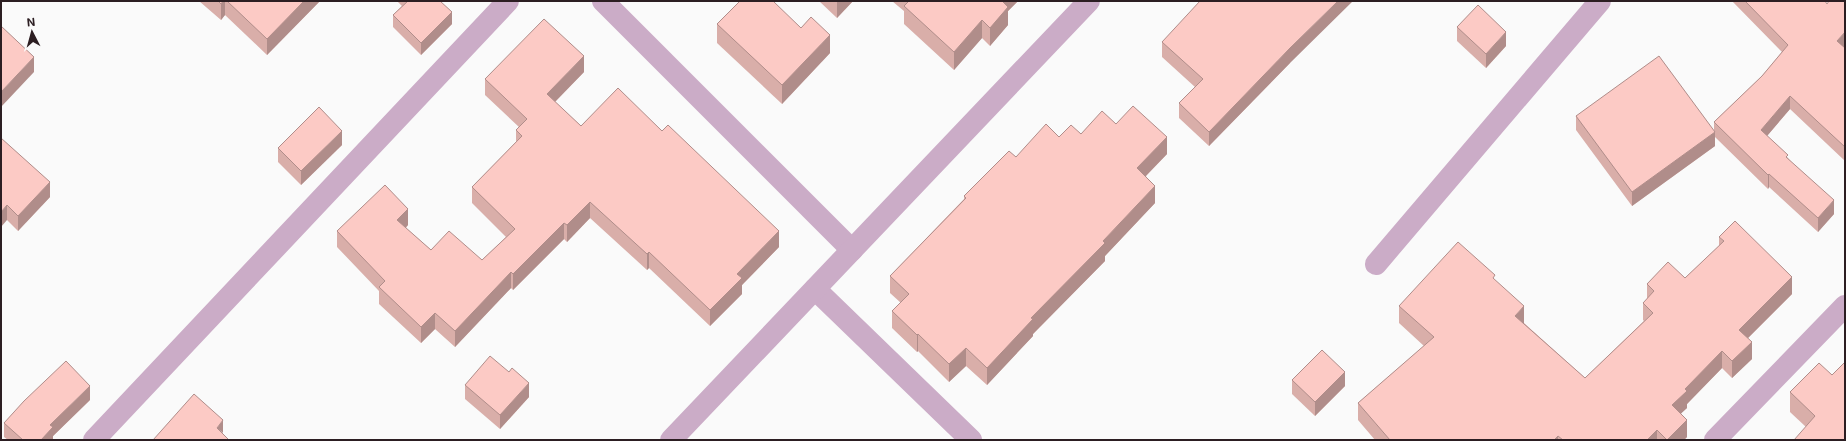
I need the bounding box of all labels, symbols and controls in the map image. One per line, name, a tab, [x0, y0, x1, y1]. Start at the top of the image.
north arrow	[12, 12, 52, 52]
text: N	[26, 15, 36, 29]

